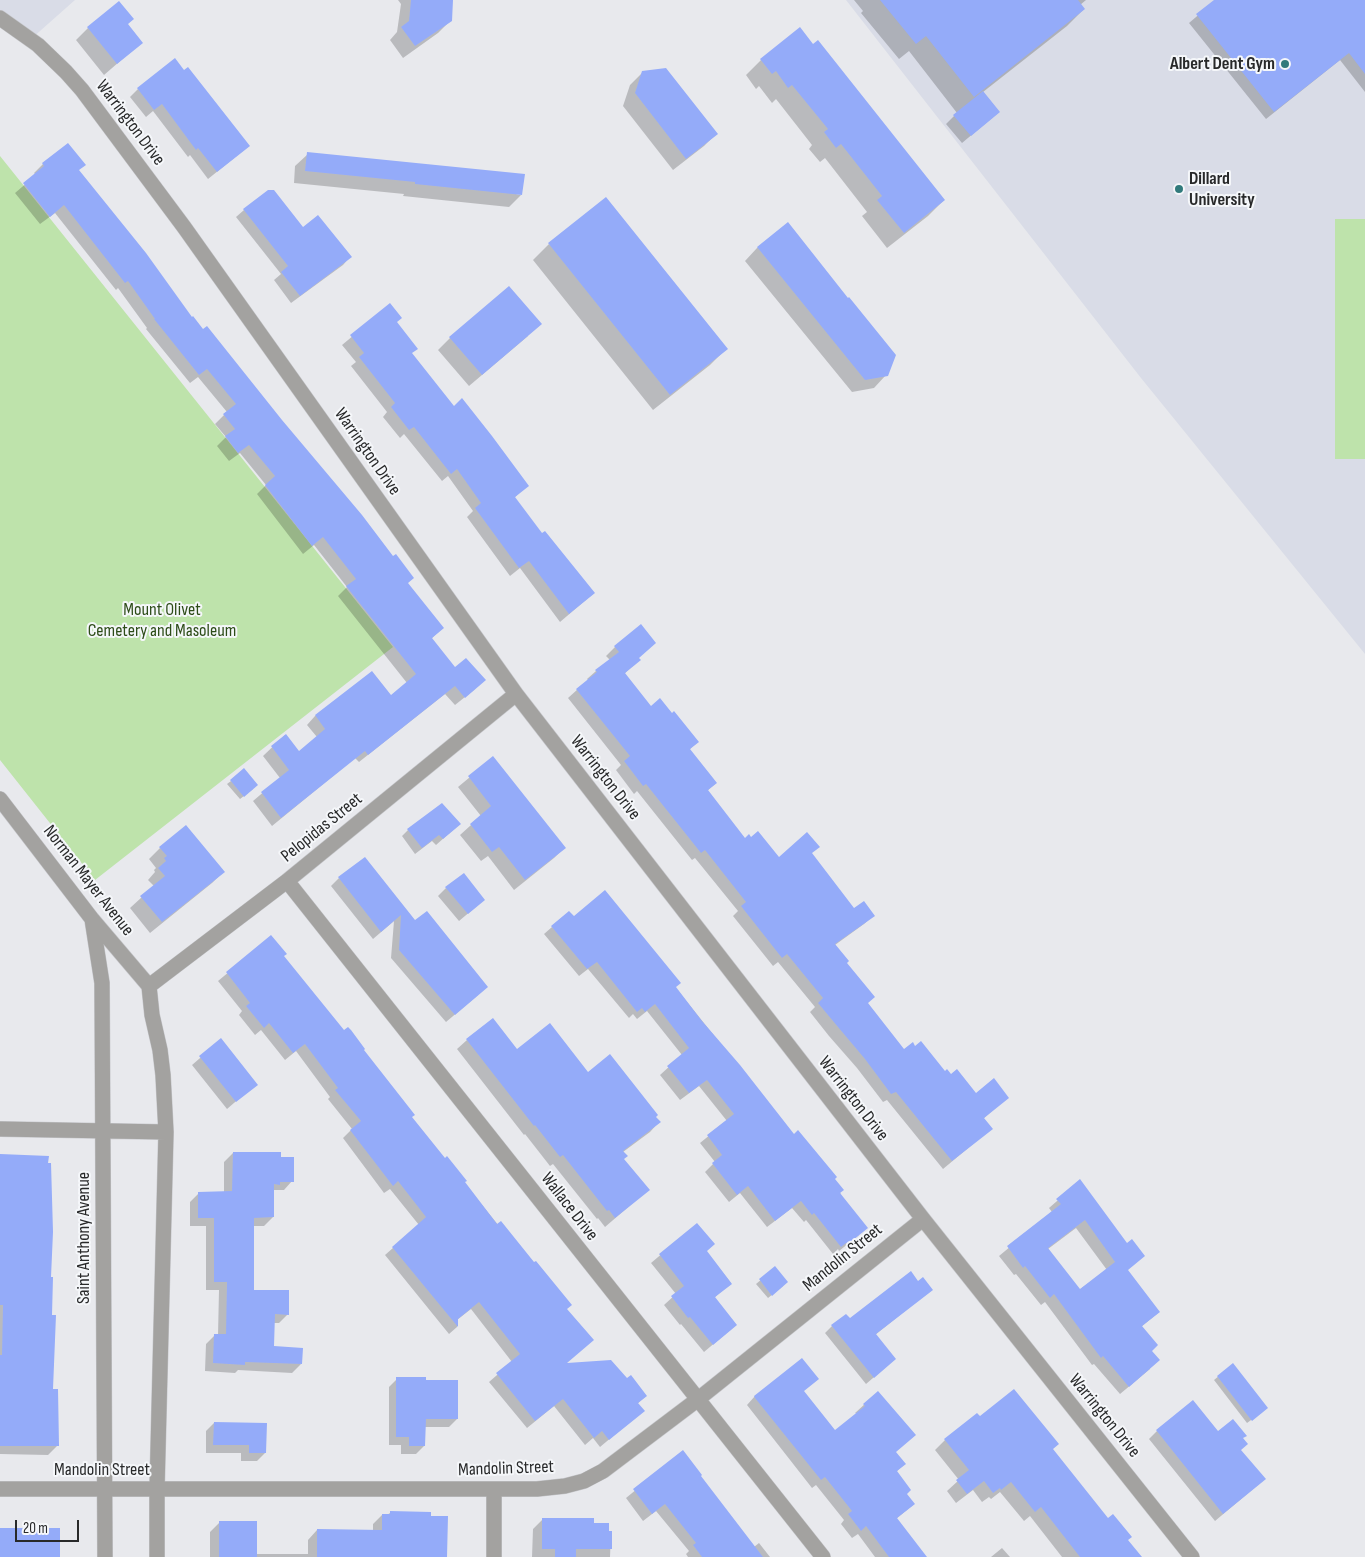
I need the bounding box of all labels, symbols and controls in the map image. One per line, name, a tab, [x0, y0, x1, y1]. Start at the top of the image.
place label: Albert Dent Gym	[1170, 53, 1275, 75]
marker: Albert Dent Gym	[1279, 58, 1291, 70]
street label: Warrington Drive	[91, 76, 169, 170]
place label: Dillard University	[1189, 168, 1255, 210]
marker: Dillard University	[1173, 183, 1185, 195]
street label: Warrington Drive	[329, 404, 405, 500]
park label: Mount Olivet Cemetery and Masoleum	[88, 599, 236, 642]
street label: Warrington Drive	[565, 731, 645, 825]
street label: Pelopidas Street	[277, 789, 367, 867]
street label: Norman Mayer Avenue	[38, 821, 138, 941]
street label: Warrington Drive	[813, 1052, 893, 1146]
street label: Wallace Drive	[536, 1169, 602, 1245]
street label: Saint Anthony Avenue	[73, 1172, 95, 1304]
street label: Mandolin Street	[799, 1219, 887, 1297]
street label: Warrington Drive	[1064, 1370, 1144, 1462]
street label: Mandolin Street	[458, 1457, 554, 1481]
street label: Mandolin Street	[54, 1459, 150, 1481]
scale bar	[18, 1510, 81, 1542]
text: 20 m	[23, 1519, 48, 1538]

